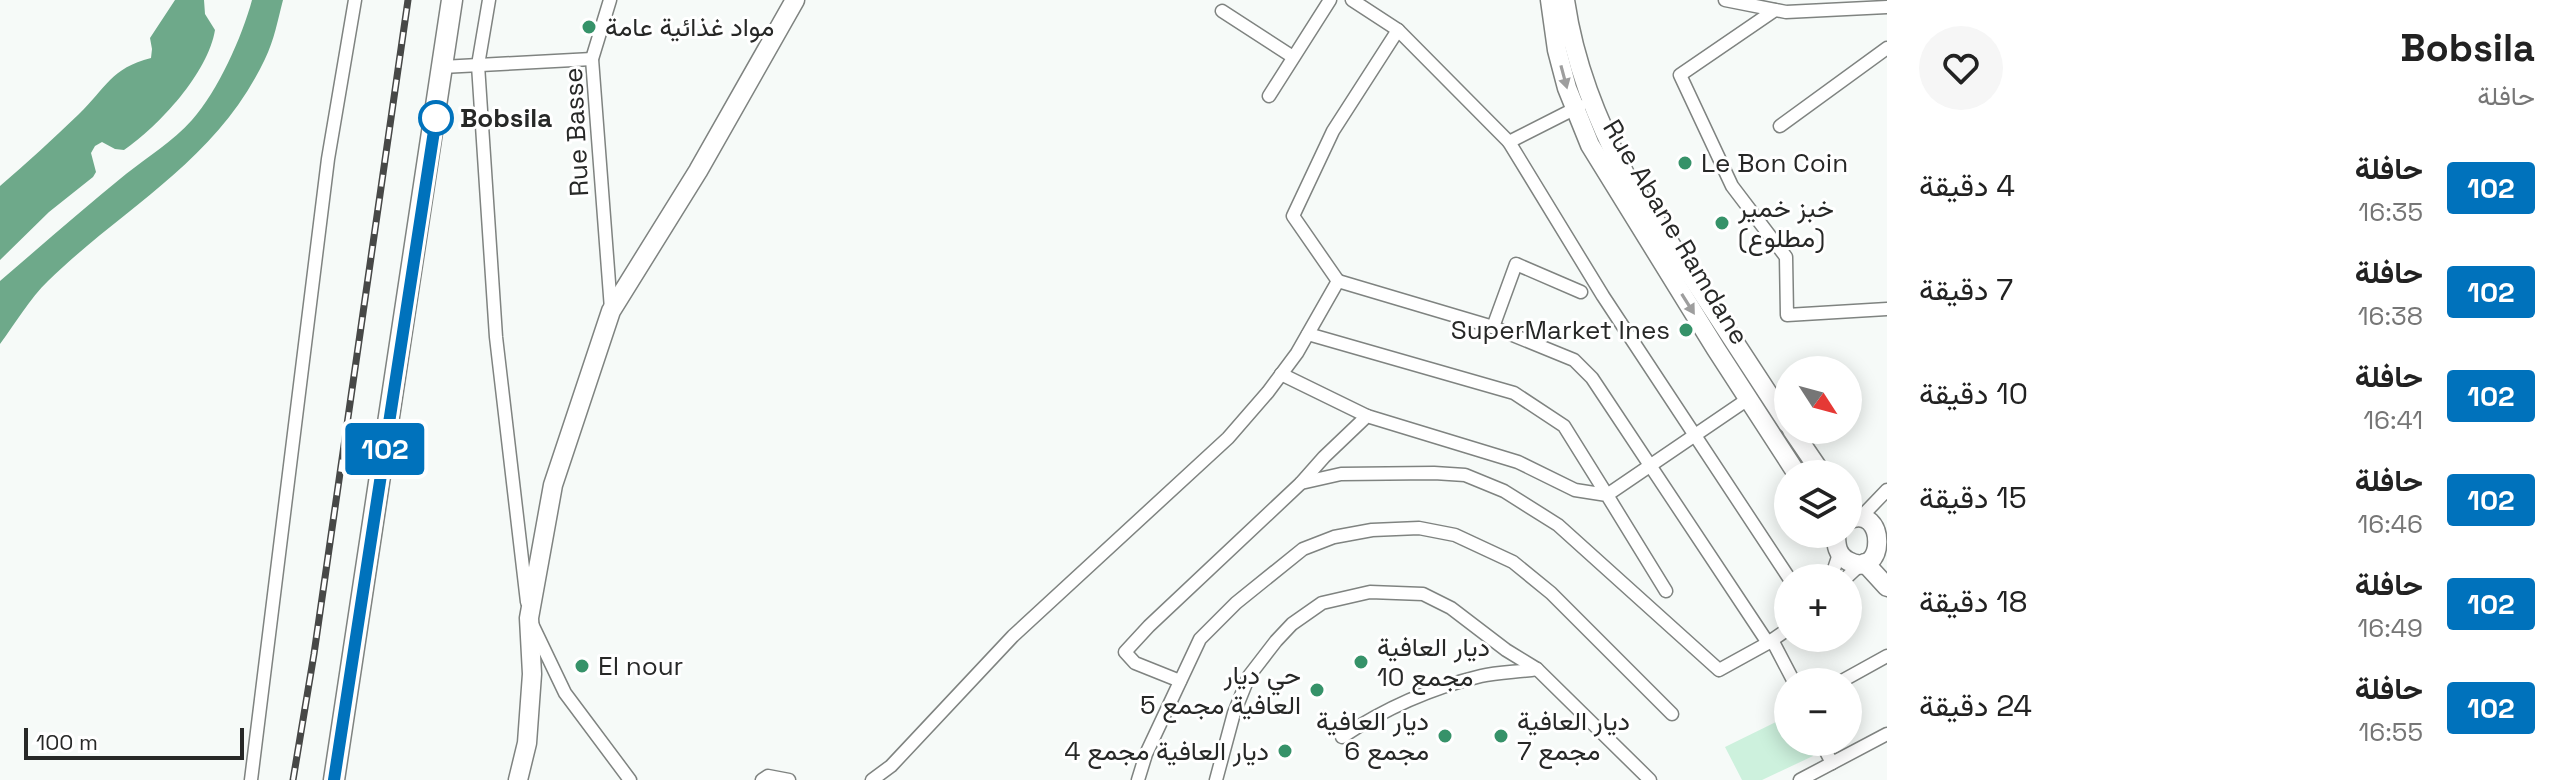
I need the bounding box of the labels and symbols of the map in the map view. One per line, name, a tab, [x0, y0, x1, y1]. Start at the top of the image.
place label: مواد غذائية عامة	[605, 10, 774, 44]
marker: مواد غذائية عامة	[580, 18, 598, 36]
one-way arrow	[1559, 64, 1571, 89]
street label: Rue Basse	[556, 67, 596, 197]
marker: Bobsila	[419, 101, 453, 135]
place label: Bobsila	[460, 101, 552, 135]
street label: Rue Abane Ramdane	[1595, 113, 1757, 351]
place label: Le Bon Coin	[1701, 146, 1848, 180]
marker: Le Bon Coin	[1676, 154, 1694, 172]
place label: خبز خمير (مطلوع)	[1737, 191, 1834, 256]
marker: خبز خمير (مطلوع)	[1713, 214, 1731, 232]
one-way arrow	[1680, 293, 1694, 315]
place label: SuperMarket Ines	[1451, 313, 1670, 347]
marker: SuperMarket Ines	[1677, 321, 1695, 339]
north arrow	[1774, 356, 1862, 444]
line badge: 102	[339, 423, 431, 475]
place label: ديار العافية مجمع 10	[1377, 630, 1490, 695]
place label: El nour	[598, 649, 683, 683]
marker: ديار العافية مجمع 10	[1352, 653, 1370, 671]
marker: El nour	[573, 657, 591, 675]
place label: حي ديار العافية مجمع 5	[1140, 658, 1301, 723]
marker: حي ديار العافية مجمع 5	[1308, 681, 1326, 699]
place label: ديار العافية مجمع 6	[1316, 704, 1429, 769]
place label: ديار العافية مجمع 7	[1517, 704, 1630, 769]
scale bar	[24, 724, 244, 760]
marker: ديار العافية مجمع 6	[1436, 727, 1454, 745]
marker: ديار العافية مجمع 7	[1492, 727, 1510, 745]
place label: ديار العافية مجمع 4	[1064, 734, 1269, 769]
marker: ديار العافية مجمع 4	[1276, 742, 1294, 760]

